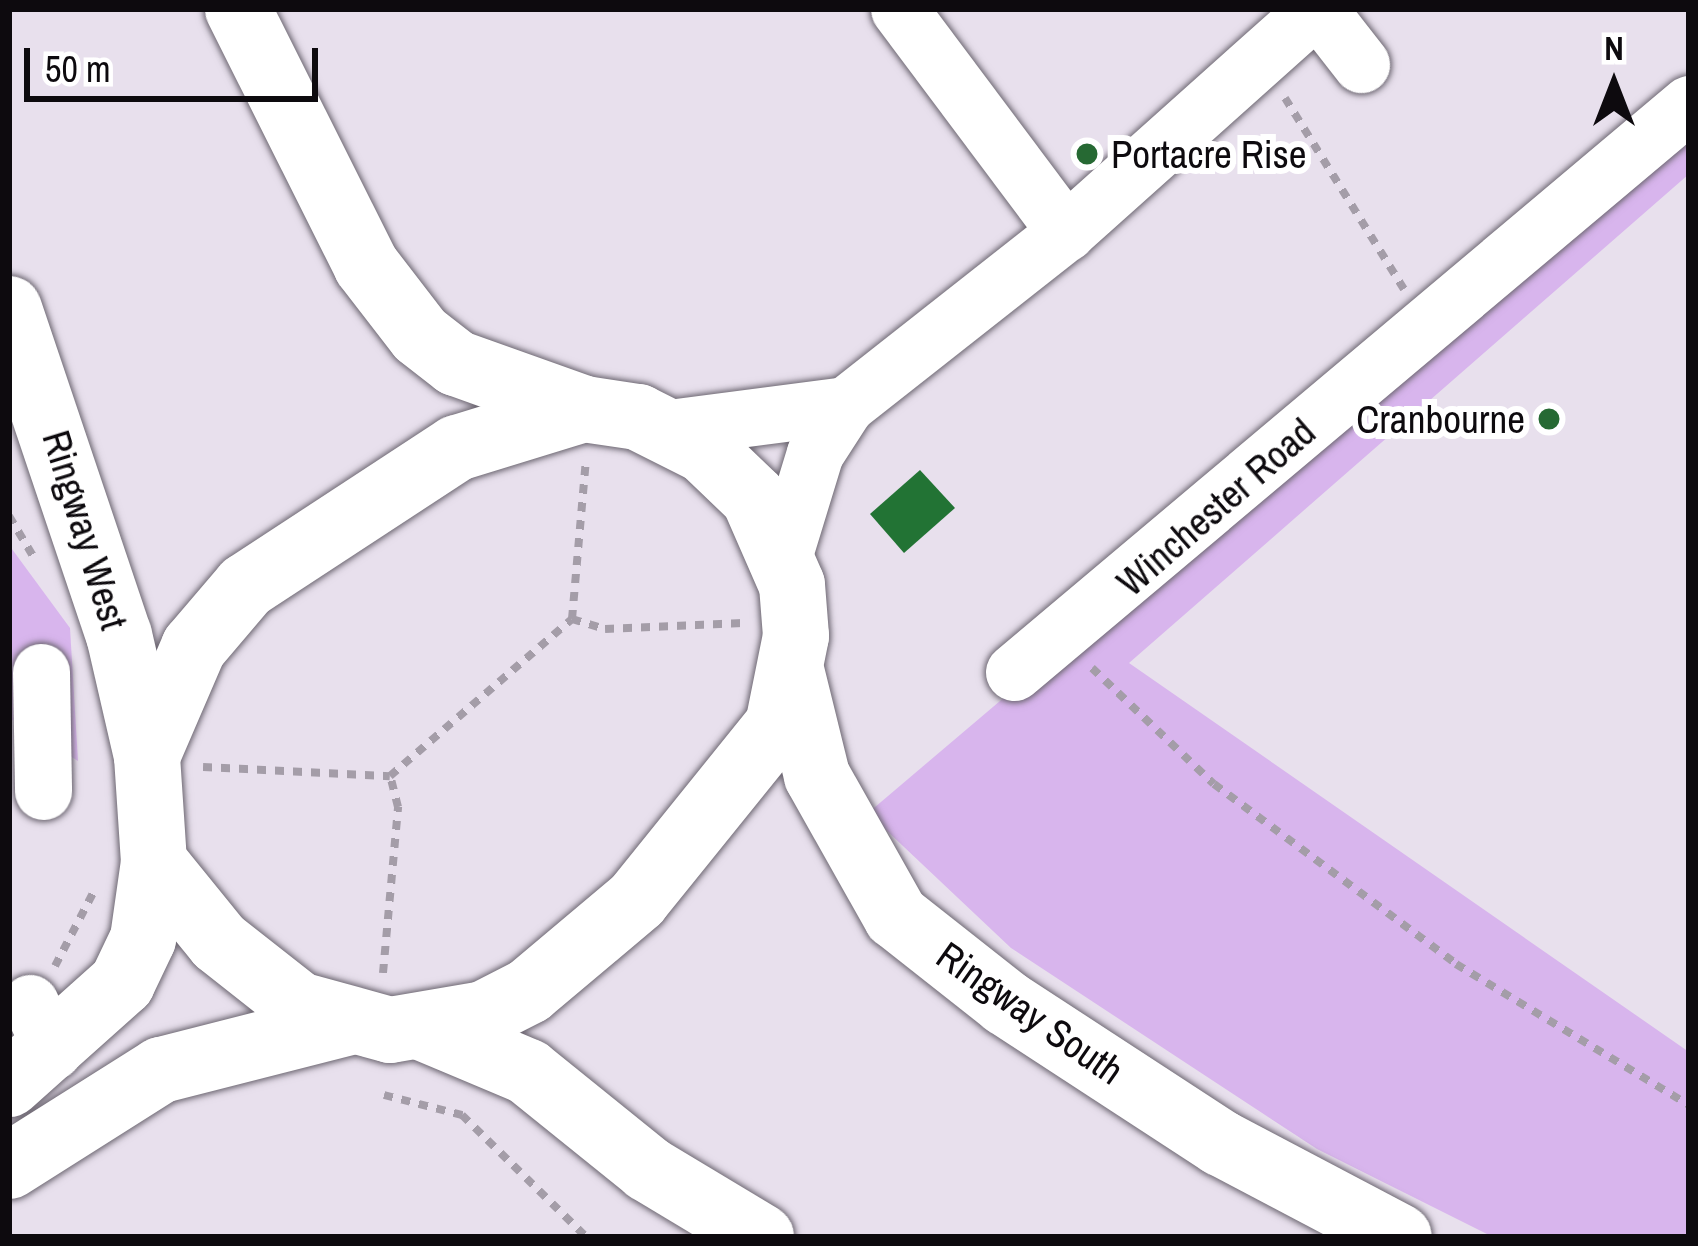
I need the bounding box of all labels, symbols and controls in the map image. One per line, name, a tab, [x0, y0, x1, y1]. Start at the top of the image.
scale bar	[30, 24, 324, 98]
north arrow	[1554, 24, 1674, 144]
text: N	[1604, 26, 1624, 70]
text: 50 m	[45, 45, 111, 93]
place label: Portacre Rise	[1111, 131, 1307, 177]
marker: Portacre Rise	[1074, 141, 1100, 167]
place label: Cranbourne	[1356, 396, 1525, 442]
marker: Cranbourne	[1536, 406, 1562, 432]
street label: Winchester Road	[1107, 408, 1325, 606]
street label: Ringway West	[33, 425, 137, 635]
street label: Ringway South	[928, 932, 1132, 1094]

